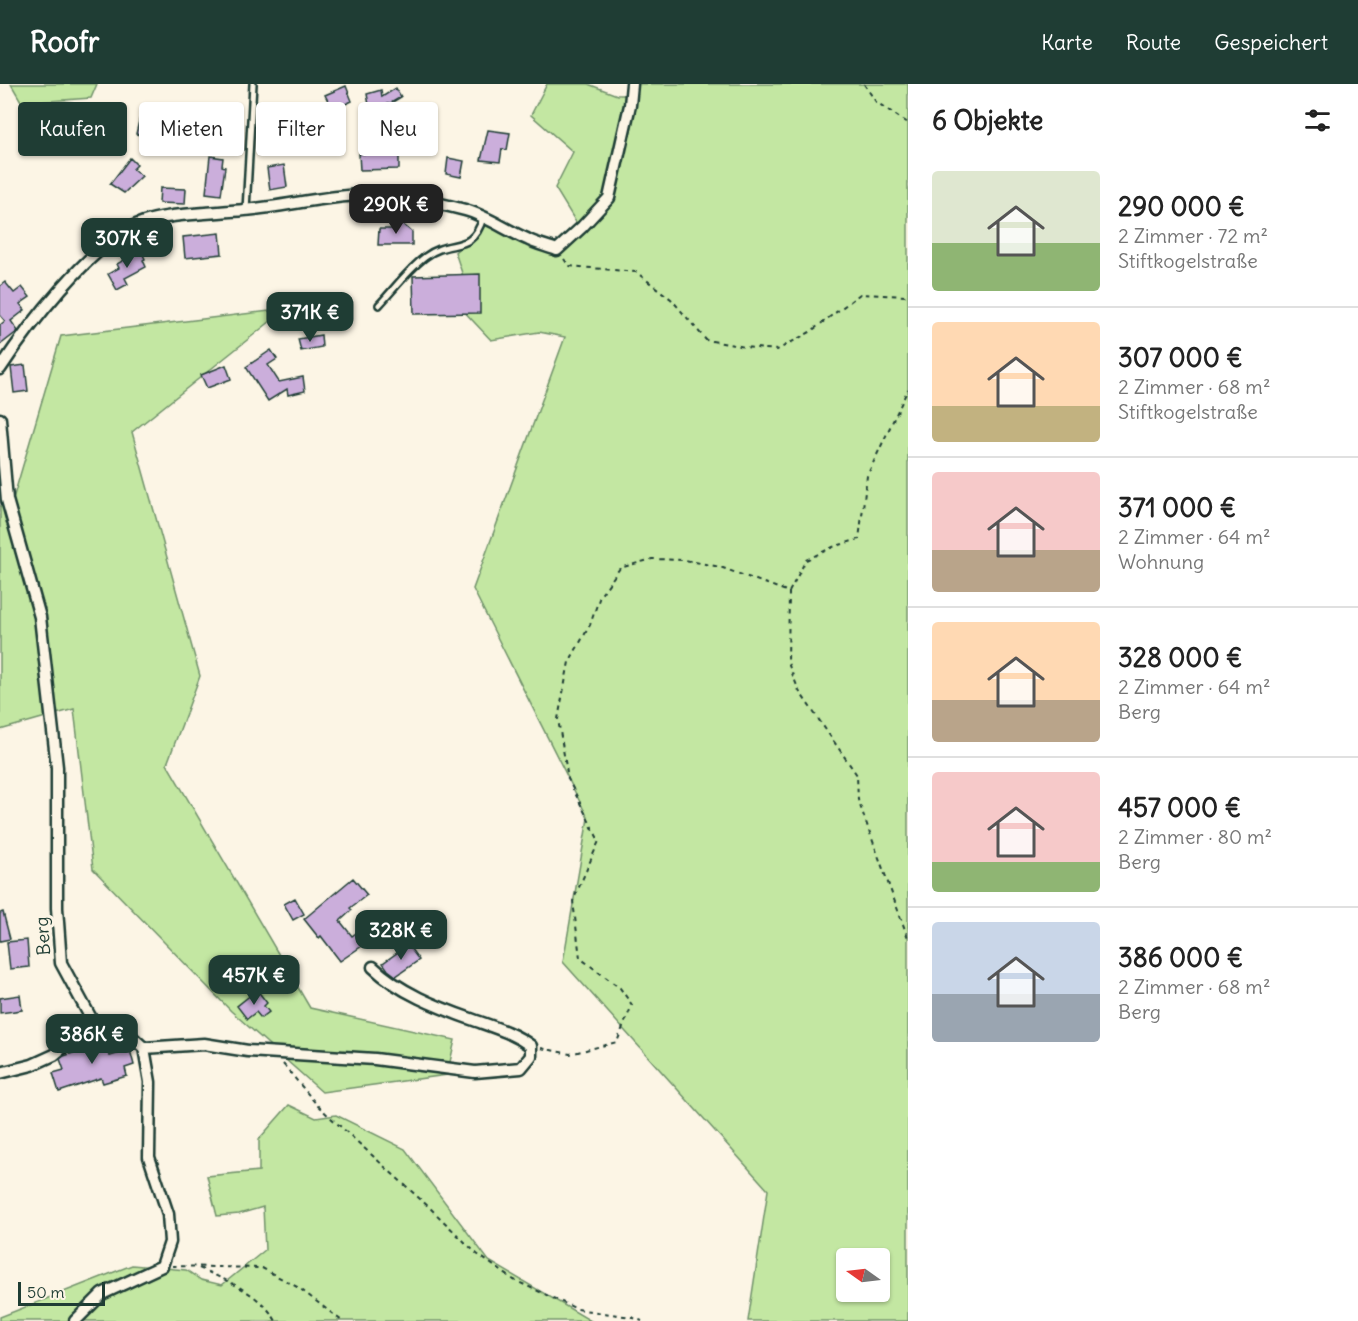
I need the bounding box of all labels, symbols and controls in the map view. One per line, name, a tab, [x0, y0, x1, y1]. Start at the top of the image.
text: Roofr	[30, 24, 99, 60]
text: Karte	[1041, 29, 1093, 56]
text: Route	[1126, 29, 1181, 56]
text: Gespeichert	[1214, 29, 1328, 56]
chip: Kaufen	[18, 102, 127, 156]
chip: Mieten	[139, 102, 244, 156]
chip: Filter	[256, 102, 346, 156]
chip: Neu	[358, 102, 438, 156]
text: 6 Objekte	[932, 104, 1043, 137]
icon: filters	[1301, 104, 1334, 137]
pin: 290K €	[347, 184, 445, 235]
text: 290 000 €	[1118, 190, 1245, 223]
text: 290K €	[363, 191, 429, 216]
icon: home	[980, 195, 1052, 267]
pin: 307K €	[78, 218, 176, 269]
text: 2 Zimmer · 72 m²	[1118, 223, 1268, 248]
text: 307K €	[95, 225, 159, 250]
text: Stiftkogelstraße	[1118, 248, 1258, 273]
pin: 371K €	[261, 292, 359, 343]
text: 371K €	[280, 299, 340, 324]
text: 307 000 €	[1118, 341, 1243, 374]
icon: home	[980, 346, 1052, 418]
text: 2 Zimmer · 68 m²	[1118, 374, 1270, 399]
text: Stiftkogelstraße	[1118, 399, 1258, 424]
text: 371 000 €	[1118, 491, 1236, 524]
icon: home	[980, 496, 1052, 568]
text: 2 Zimmer · 64 m²	[1118, 524, 1270, 549]
text: Wohnung	[1118, 549, 1204, 574]
text: 328 000 €	[1118, 641, 1242, 674]
icon: home	[980, 646, 1052, 718]
text: 2 Zimmer · 64 m²	[1118, 674, 1270, 699]
text: Berg	[1118, 699, 1161, 724]
text: 457 000 €	[1118, 791, 1241, 824]
icon: home	[980, 796, 1052, 868]
text: 2 Zimmer · 80 m²	[1118, 824, 1272, 849]
text: Berg	[1118, 849, 1161, 874]
pin: 328K €	[352, 910, 450, 961]
street label: Berg	[30, 916, 55, 956]
text: 328K €	[369, 917, 433, 942]
text: 386 000 €	[1118, 941, 1243, 974]
icon: home	[980, 946, 1052, 1018]
pin: 457K €	[205, 955, 303, 1006]
text: 457K €	[223, 962, 285, 987]
text: 2 Zimmer · 68 m²	[1118, 974, 1270, 999]
text: Berg	[1118, 999, 1161, 1024]
pin: 386K €	[43, 1014, 141, 1065]
text: 386K €	[60, 1021, 124, 1046]
north arrow	[836, 1248, 890, 1302]
map controls	[836, 1248, 890, 1302]
scale bar	[18, 1279, 105, 1306]
text: 50 m	[27, 1282, 65, 1302]

